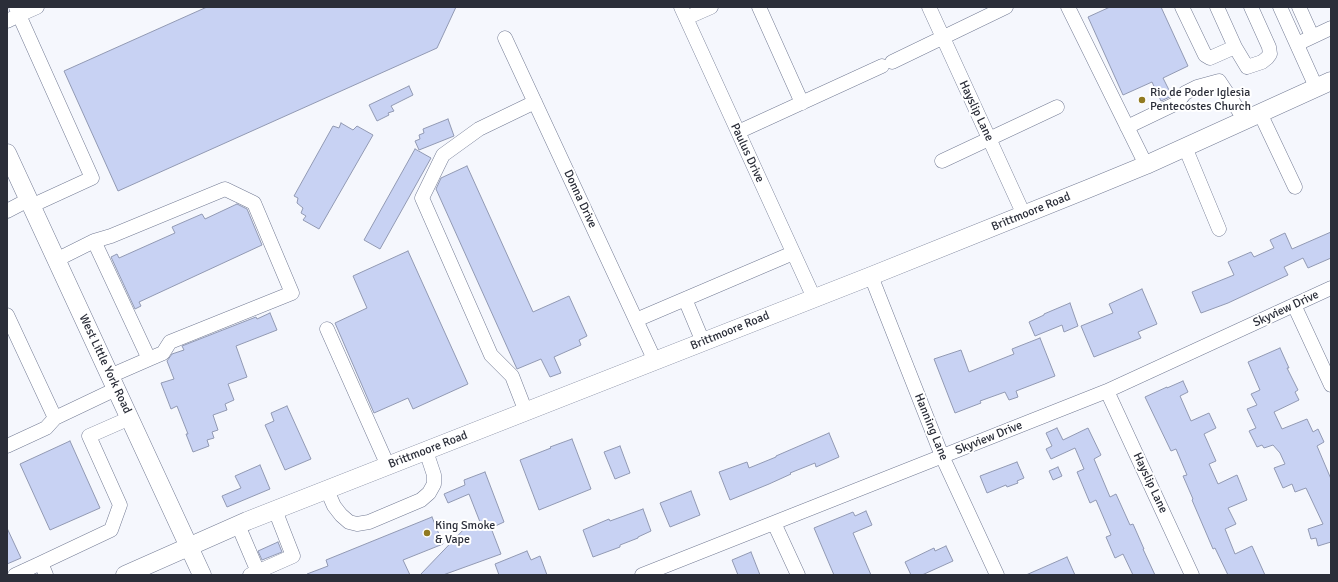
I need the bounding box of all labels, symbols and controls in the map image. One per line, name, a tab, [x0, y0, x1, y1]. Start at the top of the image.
street label: Hayslip Lane	[956, 78, 996, 144]
place label: Rio de Poder Iglesia Pentecostes Church	[1150, 86, 1251, 114]
marker: Rio de Poder Iglesia Pentecostes Church	[1137, 95, 1147, 105]
street label: Paulus Drive	[727, 121, 767, 185]
street label: Donna Drive	[560, 168, 600, 230]
street label: Brittmoore Road	[989, 190, 1073, 234]
street label: Skyview Drive	[1251, 288, 1321, 330]
street label: Brittmoore Road	[688, 309, 772, 353]
street label: West Little York Road	[76, 312, 134, 416]
street label: Hanning Lane	[911, 391, 951, 463]
street label: Skyview Drive	[953, 418, 1025, 458]
street label: Brittmoore Road	[386, 428, 470, 472]
street label: Hayslip Lane	[1130, 450, 1170, 516]
place label: King Smoke & Vape	[435, 519, 495, 547]
marker: King Smoke & Vape	[422, 528, 432, 538]

